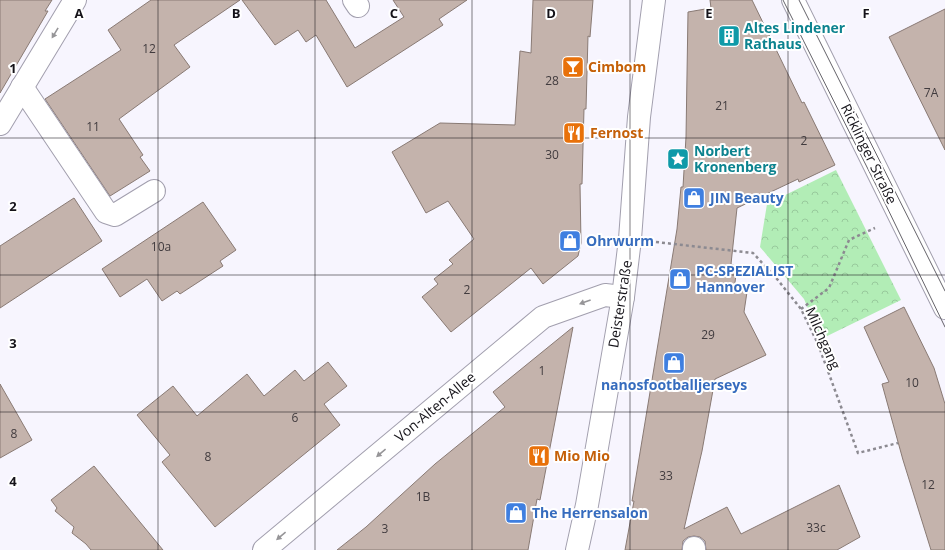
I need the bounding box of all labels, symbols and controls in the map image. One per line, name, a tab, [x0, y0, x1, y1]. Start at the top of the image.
text: A	[75, 4, 84, 22]
text: B	[232, 4, 241, 22]
text: C	[390, 4, 398, 22]
text: D	[546, 4, 556, 22]
text: E	[705, 4, 713, 22]
text: F	[862, 4, 870, 22]
place label: Altes Lindener Rathaus	[744, 18, 846, 53]
building icon: Altes Lindener Rathaus	[716, 23, 742, 49]
one-way arrow	[51, 27, 58, 39]
house number: 12	[142, 40, 156, 57]
bar icon: Cimbom	[560, 54, 586, 80]
place label: Cimbom	[588, 57, 646, 76]
text: 1	[9, 59, 17, 77]
house number: 28	[545, 72, 559, 89]
house number: 7A	[924, 84, 939, 101]
house number: 21	[715, 97, 729, 114]
street label: Ricklinger Straße	[837, 100, 902, 207]
house number: 11	[86, 118, 100, 135]
restaurant icon: Fernost	[561, 120, 587, 146]
place label: Fernost	[590, 123, 643, 142]
house number: 2	[801, 132, 808, 149]
place label: Norbert Kronenberg	[694, 141, 776, 176]
house number: 30	[545, 146, 559, 163]
place icon: Norbert Kronenberg	[665, 146, 691, 172]
shop icon: JIN Beauty	[681, 185, 707, 211]
place label: JIN Beauty	[708, 188, 784, 207]
text: 2	[9, 197, 17, 215]
shop icon: Ohrwurm	[557, 228, 583, 254]
place label: Ohrwurm	[586, 231, 654, 250]
house number: 10a	[151, 238, 171, 255]
street label: Deisterstraße	[603, 259, 636, 349]
place label: PC-SPEZIALIST Hannover	[696, 261, 793, 296]
shop icon: PC-SPEZIALIST Hannover	[667, 266, 693, 292]
house number: 2	[464, 281, 471, 298]
one-way arrow	[579, 300, 591, 306]
street label: Milchgang	[801, 304, 846, 372]
house number: 29	[701, 326, 715, 343]
text: 3	[9, 334, 17, 352]
shop icon: nanosfootballjerseys	[661, 350, 687, 376]
house number: 1	[539, 362, 545, 379]
street label: Von-Alten-Allee	[390, 367, 479, 446]
house number: 10	[905, 374, 919, 391]
place label: nanosfootballjerseys	[601, 375, 747, 394]
house number: 6	[292, 409, 299, 426]
house number: 8	[11, 425, 18, 442]
restaurant icon: Mio Mio	[526, 443, 552, 469]
place label: Mio Mio	[554, 446, 610, 465]
house number: 8	[205, 448, 212, 465]
one-way arrow	[375, 448, 386, 457]
house number: 33	[659, 467, 673, 484]
text: 4	[9, 472, 17, 490]
house number: 12	[921, 476, 935, 493]
house number: 1B	[416, 488, 431, 505]
shop icon: The Herrensalon	[503, 500, 529, 526]
place label: The Herrensalon	[532, 503, 648, 522]
house number: 33c	[806, 519, 826, 536]
house number: 3	[382, 520, 389, 537]
one-way arrow	[275, 531, 286, 540]

